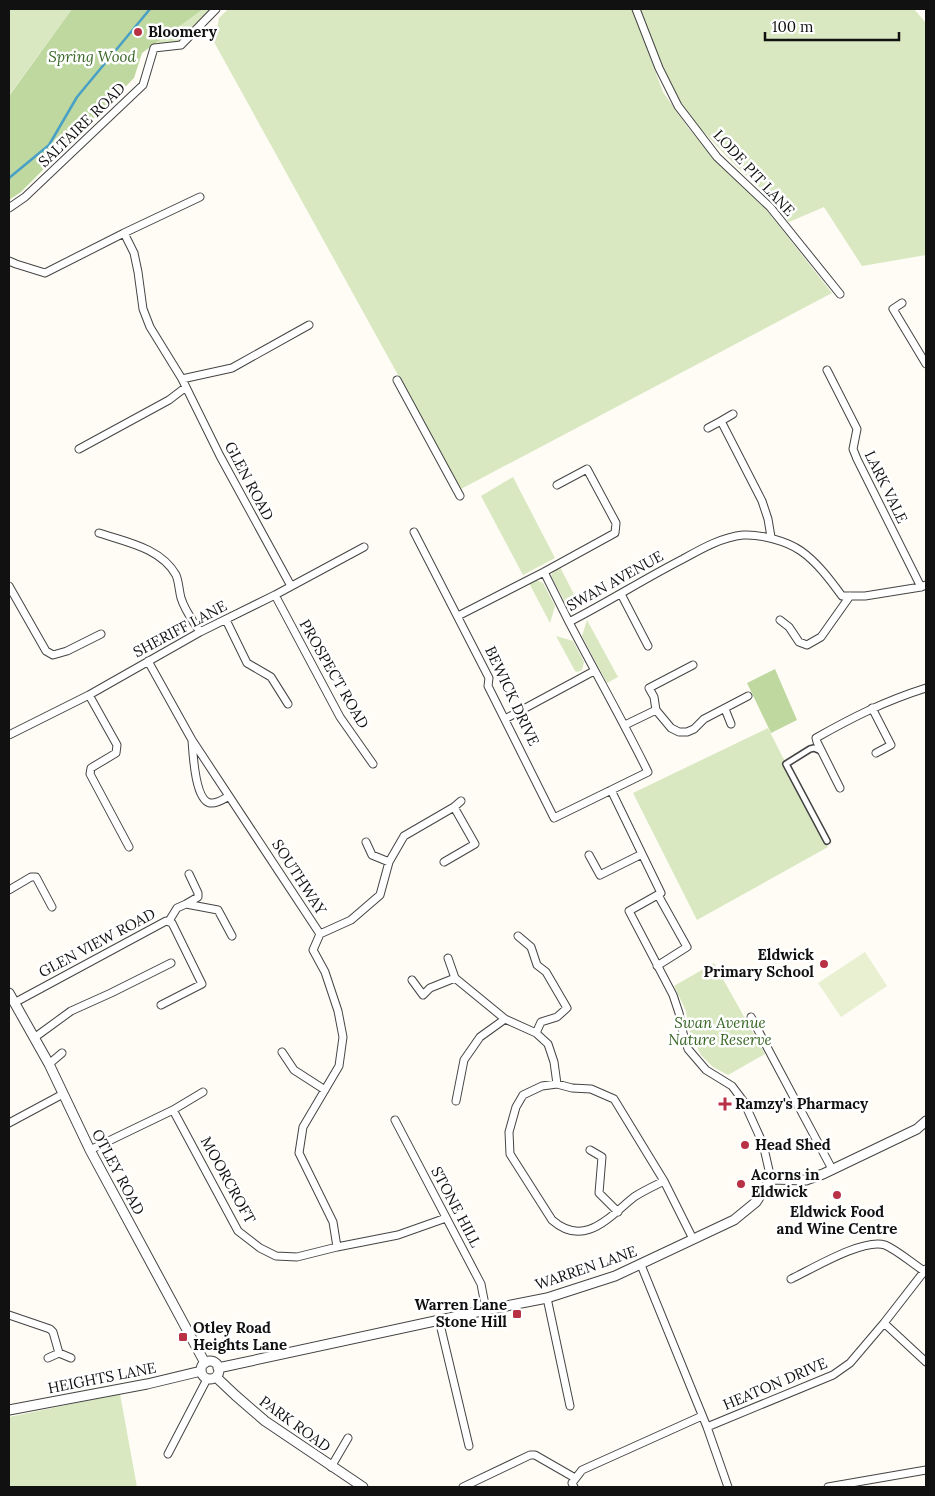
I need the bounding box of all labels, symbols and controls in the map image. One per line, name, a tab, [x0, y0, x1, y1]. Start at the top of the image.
scale bar	[765, 10, 899, 42]
text: 100 m	[772, 17, 813, 36]
place label: Bloomery	[148, 22, 218, 41]
marker: Bloomery	[132, 26, 144, 38]
park label: Spring Wood	[48, 47, 136, 66]
street label: SALTAIRE ROAD	[34, 78, 129, 171]
street label: LODE PIT LANE	[710, 126, 799, 220]
street label: GLEN ROAD	[221, 438, 278, 523]
street label: LARK VALE	[861, 447, 912, 526]
street label: SWAN AVENUE	[563, 546, 666, 615]
street label: SHERIFF LANE	[130, 596, 230, 661]
street label: PROSPECT ROAD	[295, 616, 373, 732]
street label: BEWICK DRIVE	[481, 643, 544, 749]
street label: SOUTHWAY	[268, 836, 331, 918]
street label: GLEN VIEW ROAD	[35, 904, 158, 981]
place label: Eldwick Primary School	[703, 945, 814, 981]
marker: Eldwick Primary School	[818, 958, 830, 970]
park label: Swan Avenue Nature Reserve	[668, 1013, 772, 1049]
place label: Ramzy's Pharmacy	[735, 1094, 869, 1113]
marker: Ramzy's Pharmacy	[719, 1098, 731, 1110]
street label: OTLEY ROAD	[88, 1126, 149, 1218]
street label: MOORCROFT	[197, 1133, 260, 1227]
place label: Head Shed	[755, 1135, 831, 1154]
marker: Head Shed	[739, 1139, 751, 1151]
street label: STONE HILL	[427, 1163, 486, 1251]
place label: Acorns in Eldwick	[751, 1165, 820, 1201]
marker: Acorns in Eldwick	[735, 1178, 747, 1190]
marker: Eldwick Food and Wine Centre	[831, 1189, 843, 1201]
place label: Eldwick Food and Wine Centre	[777, 1202, 897, 1238]
street label: WARREN LANE	[532, 1241, 639, 1294]
place label: Warren Lane Stone Hill	[415, 1295, 507, 1331]
marker: Warren Lane Stone Hill	[511, 1308, 523, 1320]
place label: Otley Road Heights Lane	[193, 1318, 287, 1354]
marker: Otley Road Heights Lane	[177, 1331, 189, 1343]
street label: HEATON DRIVE	[720, 1353, 830, 1414]
street label: HEIGHTS LANE	[46, 1358, 158, 1397]
street label: PARK ROAD	[256, 1391, 335, 1456]

